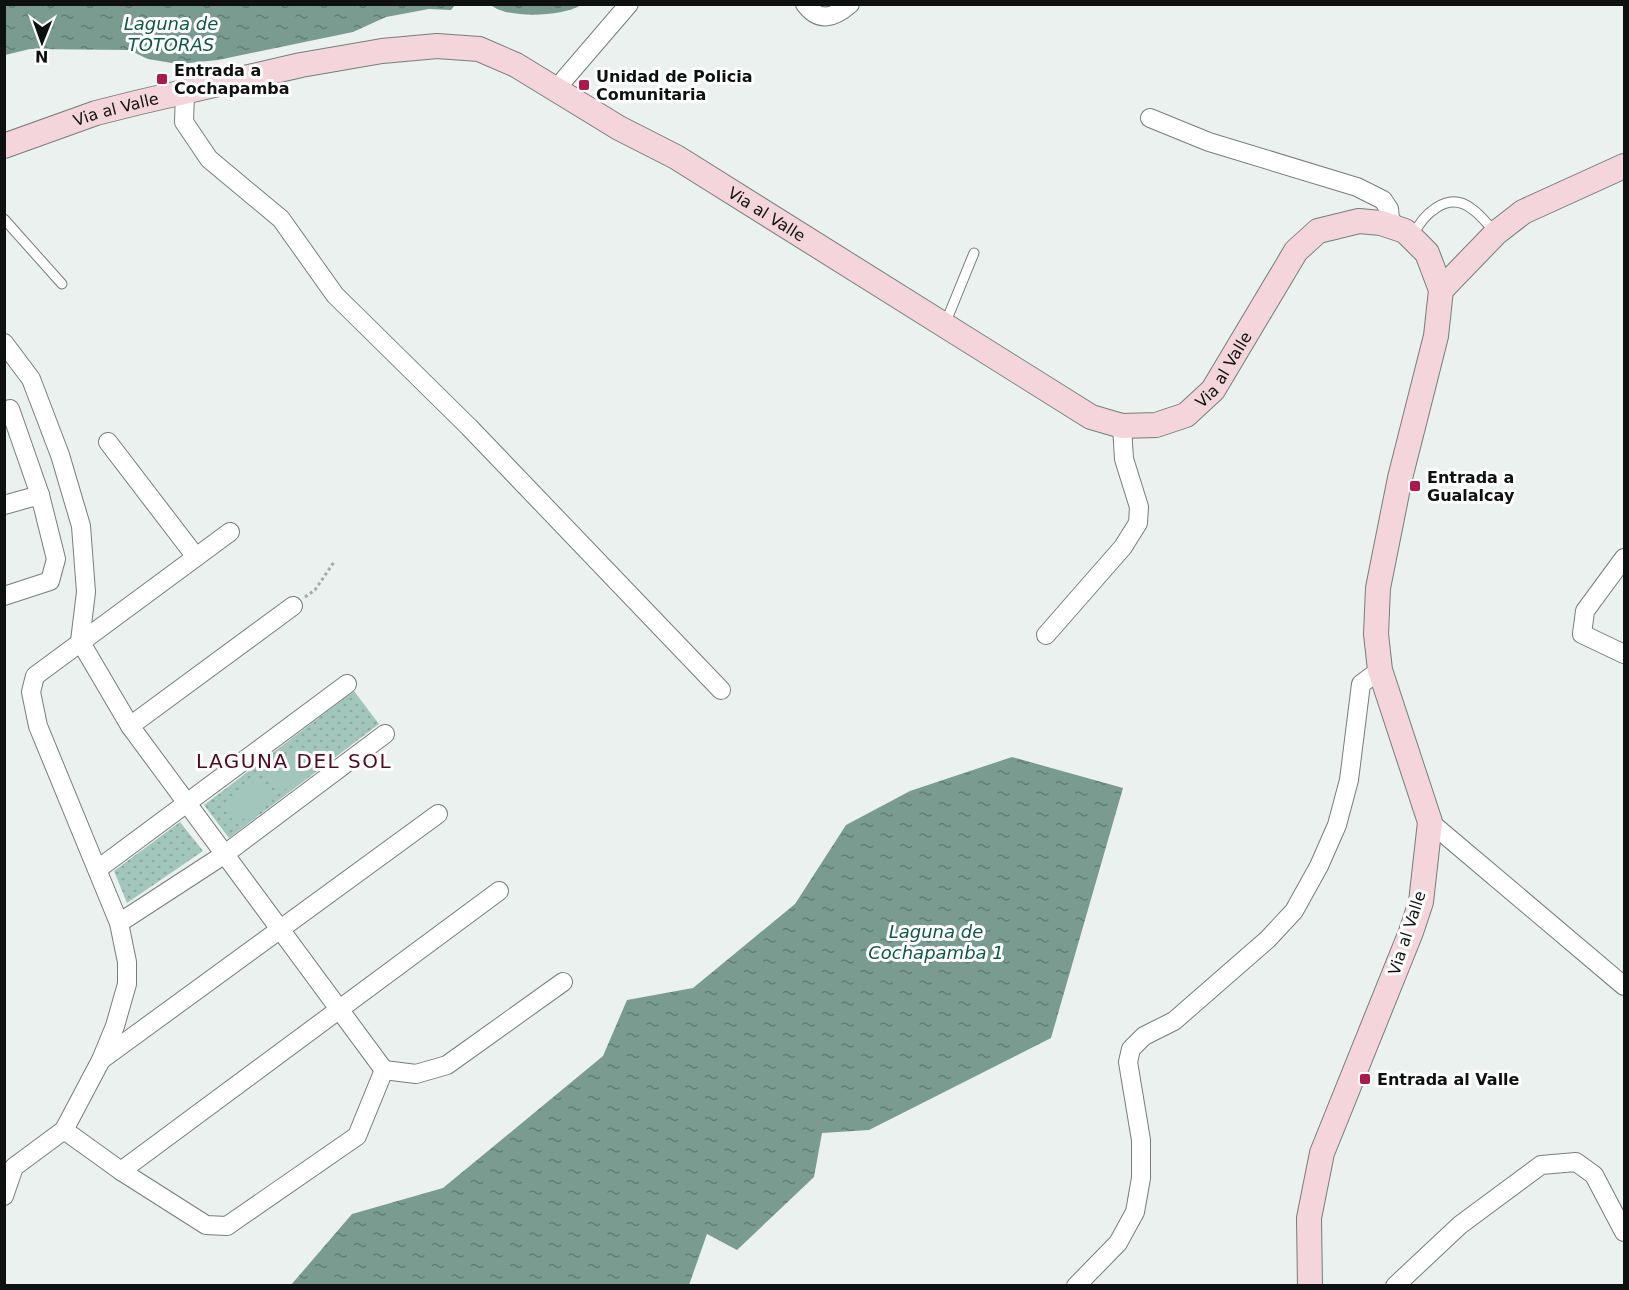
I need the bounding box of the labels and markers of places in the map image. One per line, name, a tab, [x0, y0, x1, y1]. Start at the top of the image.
place label: Entrada a Cochapamba	[174, 61, 290, 98]
place label: Unidad de Policia Comunitaria	[596, 67, 752, 104]
marker: Entrada a Cochapamba	[155, 72, 169, 86]
marker: Unidad de Policia Comunitaria	[577, 78, 591, 92]
place label: Entrada a Gualalcay	[1427, 468, 1515, 505]
marker: Entrada a Gualalcay	[1408, 479, 1422, 493]
place label: Entrada al Valle	[1377, 1070, 1520, 1089]
marker: Entrada al Valle	[1358, 1072, 1372, 1086]

